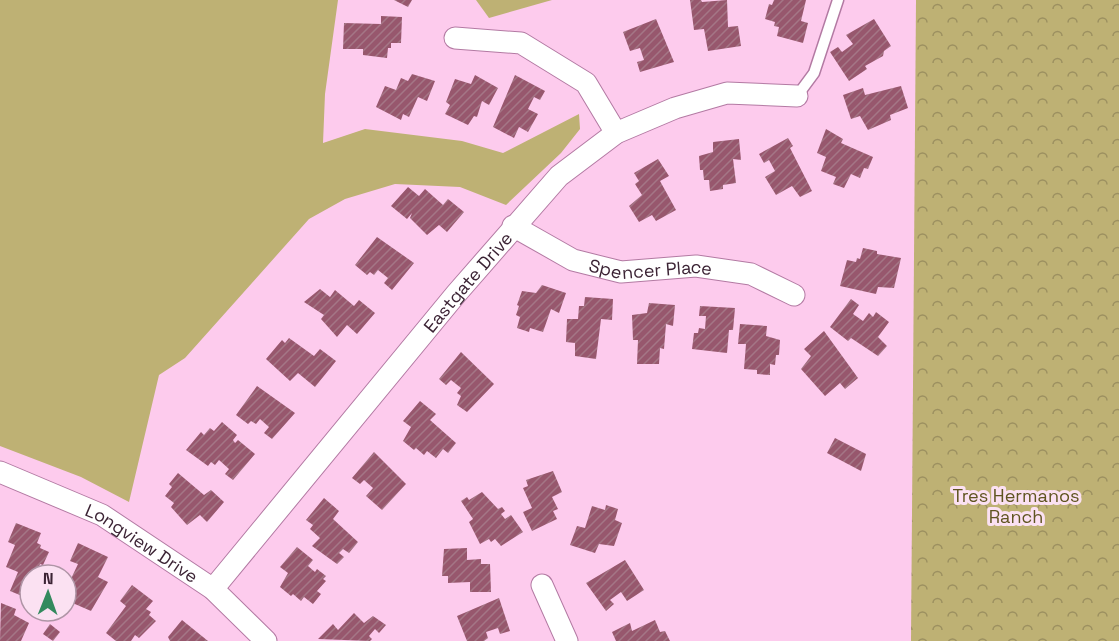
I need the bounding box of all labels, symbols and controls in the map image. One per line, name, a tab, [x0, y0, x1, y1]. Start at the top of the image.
street label: Eastgate Drive	[418, 227, 517, 337]
street label: Spencer Place	[587, 253, 714, 283]
park label: Tres Hermanos Ranch	[952, 484, 1080, 528]
street label: Longview Drive	[82, 498, 203, 588]
north arrow	[18, 563, 78, 623]
text: N	[43, 568, 54, 589]

